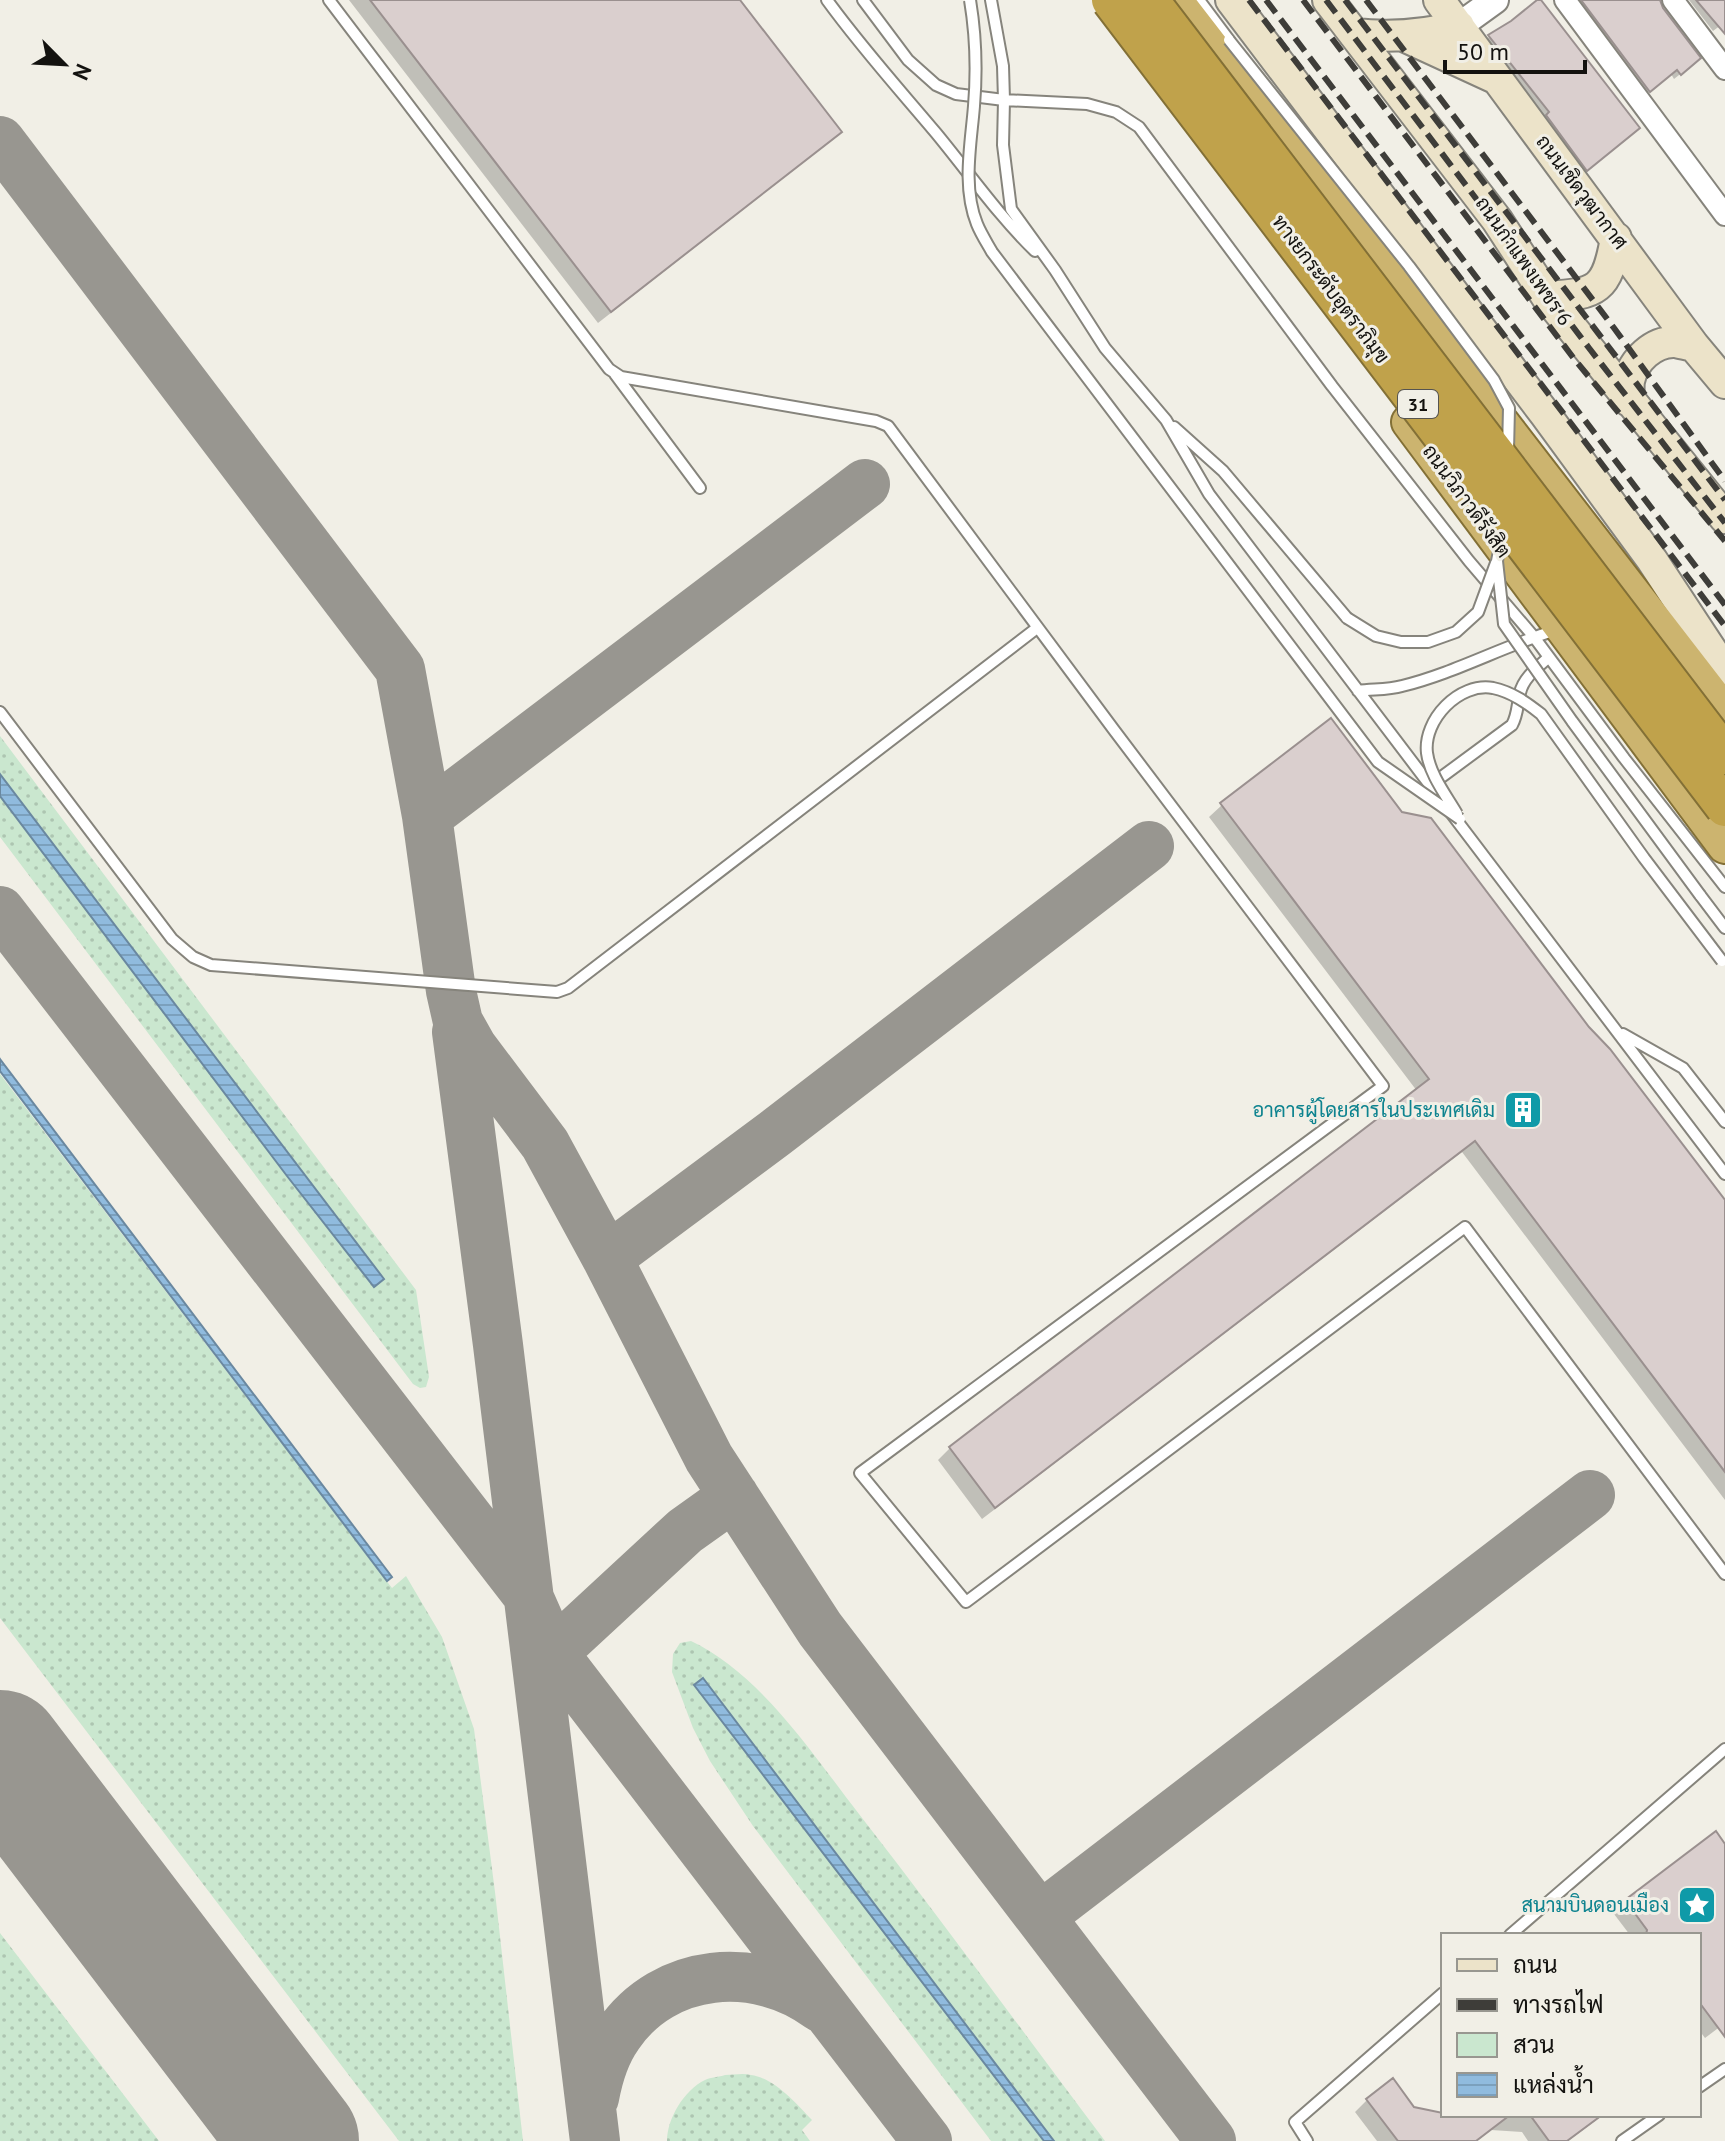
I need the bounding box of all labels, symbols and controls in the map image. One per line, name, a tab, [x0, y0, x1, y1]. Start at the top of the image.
north arrow	[24, 24, 104, 104]
scale bar	[1445, 24, 1585, 74]
text: 50 m	[1457, 36, 1509, 67]
text: N	[67, 60, 98, 84]
street label: ถนนเชิดวุฒากาศ	[1530, 129, 1634, 255]
street label: ถนนกำแพงเพชร 6	[1470, 191, 1578, 331]
street label: ทางยกระดับอุตราภิมุข	[1266, 209, 1395, 369]
road number: 31	[1398, 390, 1438, 418]
street label: ถนนวิภาวดีรังสิต	[1417, 439, 1517, 563]
building icon: อาคารผู้โดยสารในประเทศเดิม	[1502, 1089, 1544, 1131]
place label: อาคารผู้โดยสารในประเทศเดิม	[1252, 1097, 1495, 1125]
place icon: สนามบินดอนเมือง	[1676, 1884, 1718, 1926]
place label: สนามบินดอนเมือง	[1521, 1891, 1669, 1918]
legend	[1441, 1933, 1701, 2117]
text: ถนน	[1513, 1949, 1558, 1980]
text: ทางรถไฟ	[1513, 1989, 1604, 2020]
text: สวน	[1513, 2029, 1555, 2060]
text: แหล่งน้ำ	[1513, 2065, 1594, 2100]

